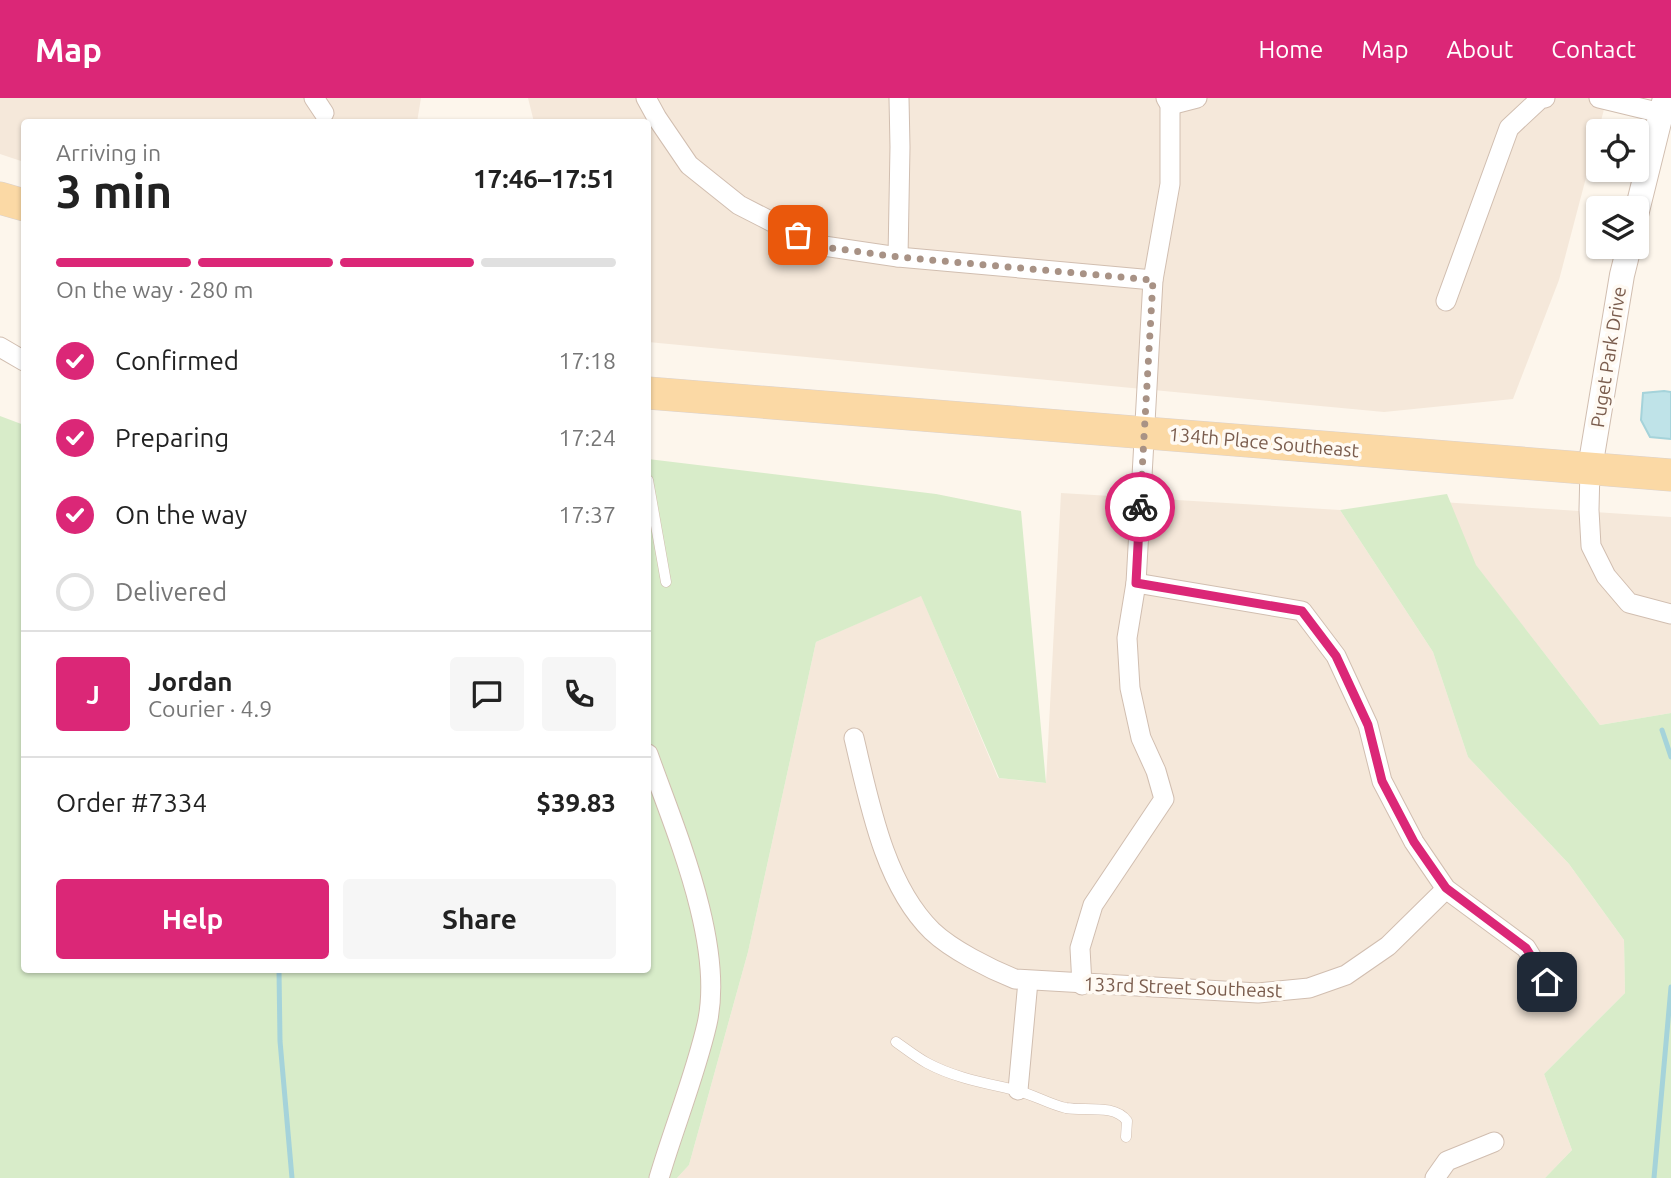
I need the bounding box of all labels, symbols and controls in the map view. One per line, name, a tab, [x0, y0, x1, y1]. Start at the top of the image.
text: Map	[35, 31, 102, 68]
text: Home	[1258, 36, 1323, 63]
text: Map	[1361, 36, 1408, 63]
text: About	[1446, 36, 1513, 63]
text: Contact	[1551, 36, 1636, 63]
map controls	[1586, 119, 1649, 259]
button: locate	[1586, 119, 1649, 182]
text: Arriving in	[56, 140, 161, 165]
text: 17:46–17:51	[473, 164, 616, 193]
text: 3 min	[56, 165, 172, 217]
button: layers	[1586, 196, 1649, 259]
pin	[768, 205, 828, 265]
icon: bag	[779, 216, 817, 254]
text: On the way · 280 m	[56, 277, 253, 302]
street label: Puget Park Drive	[1586, 285, 1630, 429]
icon: check	[56, 342, 94, 380]
text: Confirmed	[115, 346, 239, 375]
text: 17:18	[558, 348, 616, 373]
icon: check	[56, 419, 94, 457]
text: Preparing	[115, 423, 229, 452]
street label: 134th Place Southeast	[1168, 423, 1361, 461]
text: 17:24	[558, 425, 616, 450]
courier	[1105, 472, 1175, 542]
icon: bike	[1121, 488, 1159, 526]
icon: check	[56, 496, 94, 534]
text: On the way	[115, 500, 247, 529]
text: 17:37	[558, 502, 616, 527]
text: Delivered	[115, 577, 227, 606]
button: chat	[450, 657, 524, 731]
button: phone	[542, 657, 616, 731]
text: Jordan	[148, 667, 233, 696]
text: J	[86, 680, 100, 709]
text: Courier · 4.9	[148, 696, 272, 721]
text: Order #7334	[56, 788, 207, 817]
text: $39.83	[536, 788, 616, 817]
button: Help	[56, 879, 329, 959]
button: Share	[343, 879, 616, 959]
pin	[1517, 952, 1577, 1012]
icon: home	[1528, 963, 1566, 1001]
street label: 133rd Street Southeast	[1083, 973, 1283, 1001]

